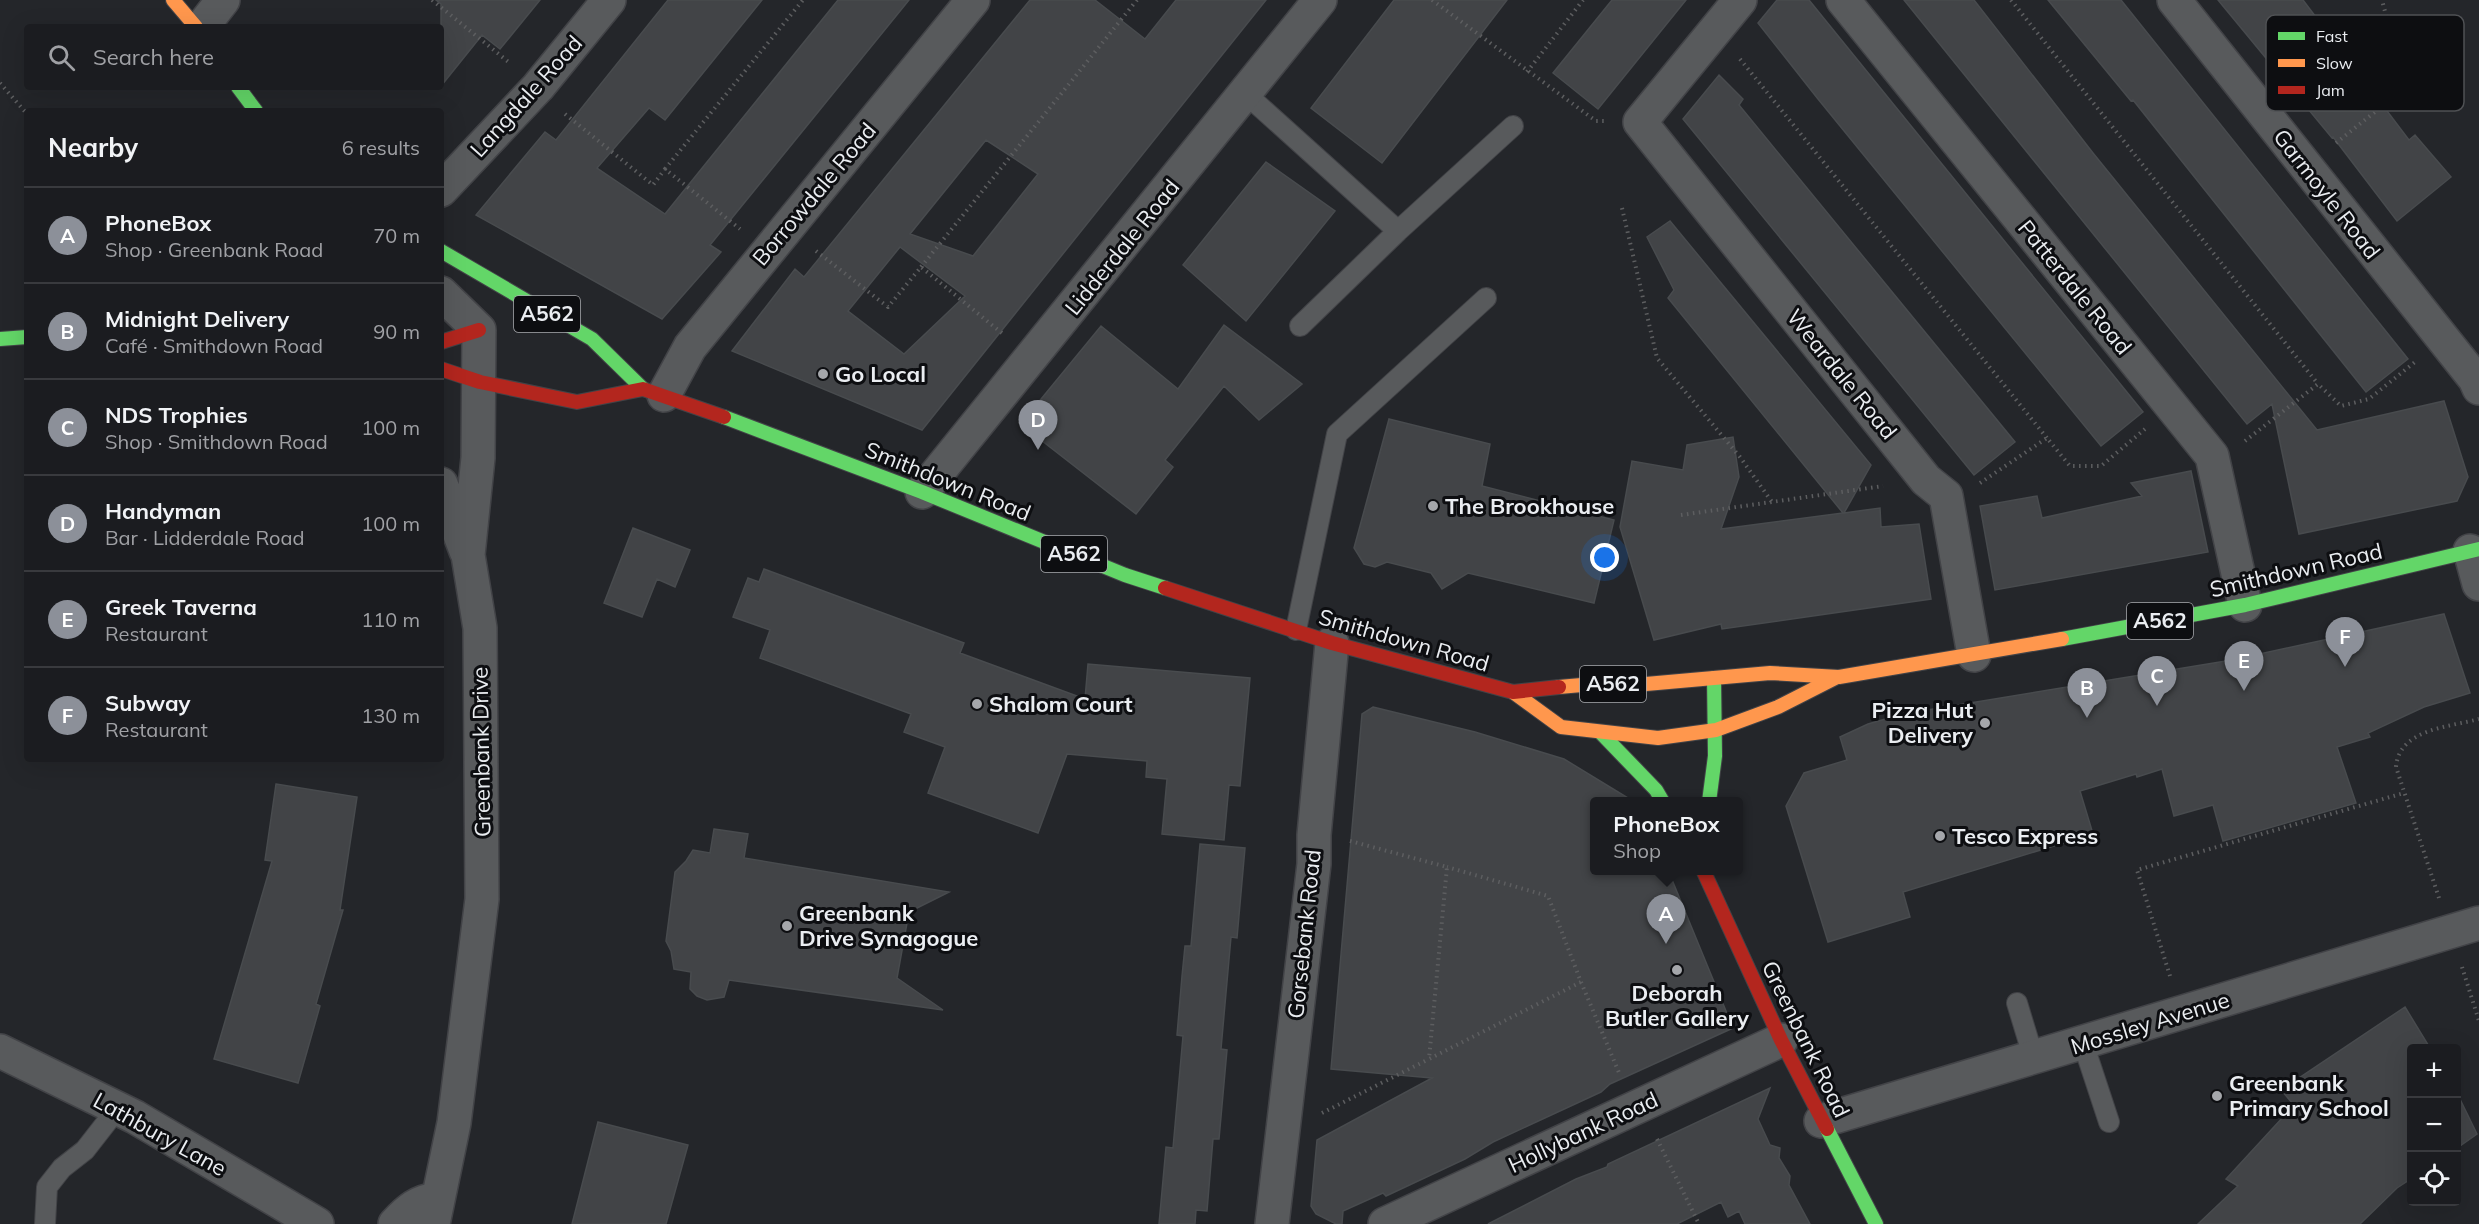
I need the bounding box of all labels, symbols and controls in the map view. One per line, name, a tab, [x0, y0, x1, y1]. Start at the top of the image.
legend	[2266, 15, 2464, 111]
search box	[24, 24, 444, 90]
text: Fast	[2316, 26, 2348, 46]
street label: Langdale Road	[464, 29, 588, 163]
icon: search	[45, 41, 78, 74]
text: Search here	[93, 43, 214, 71]
text: Slow	[2316, 53, 2353, 73]
text: Jam	[2316, 80, 2345, 100]
street label: Borrowdale Road	[746, 117, 882, 271]
street label: Garmoyle Road	[2267, 123, 2387, 265]
text: Nearby	[48, 131, 138, 164]
text: 6 results	[342, 135, 420, 160]
street label: Lidderdale Road	[1059, 173, 1185, 321]
text: PhoneBox	[105, 209, 211, 237]
street label: Patterdale Road	[2012, 214, 2138, 360]
text: A	[60, 223, 75, 248]
text: 70 m	[373, 223, 420, 248]
text: Shop · Greenbank Road	[105, 237, 323, 262]
road number: A562	[514, 296, 580, 332]
street label: Weardale Road	[1781, 303, 1903, 445]
text: Midnight Delivery	[105, 305, 289, 333]
text: B	[61, 319, 74, 344]
text: 90 m	[373, 319, 420, 344]
text: Café · Smithdown Road	[105, 333, 323, 358]
place label: Go Local	[835, 360, 926, 388]
marker: Go Local	[816, 367, 830, 381]
pin: D	[1018, 400, 1058, 450]
text: NDS Trophies	[105, 401, 248, 429]
text: C	[61, 415, 74, 440]
text: 100 m	[361, 415, 420, 440]
text: Shop · Smithdown Road	[105, 429, 328, 454]
street label: Smithdown Road	[861, 435, 1035, 527]
place label: The Brookhouse	[1445, 492, 1614, 520]
text: Handyman	[105, 497, 221, 525]
marker: The Brookhouse	[1426, 499, 1440, 513]
text: D	[60, 511, 75, 536]
text: 100 m	[361, 511, 420, 536]
text: Bar · Lidderdale Road	[105, 525, 304, 550]
road number: A562	[1041, 536, 1107, 572]
street label: Smithdown Road	[2207, 537, 2385, 603]
your location	[1590, 543, 1619, 572]
text: Greek Taverna	[105, 593, 257, 621]
street label: Smithdown Road	[1315, 602, 1493, 678]
road number: A562	[2127, 603, 2193, 639]
text: E	[62, 607, 73, 632]
text: 110 m	[361, 607, 420, 632]
pin: F	[2326, 618, 2364, 667]
text: Restaurant	[105, 621, 208, 646]
pin: E	[2224, 642, 2264, 691]
pin: C	[2138, 656, 2176, 706]
road number: A562	[1580, 666, 1646, 702]
street label: Greenbank Drive	[466, 667, 496, 837]
pin: B	[2068, 668, 2106, 718]
text: Subway	[105, 689, 190, 717]
place label: Shalom Court	[989, 690, 1133, 718]
place label: Pizza Hut Delivery	[1871, 696, 1973, 749]
marker: Shalom Court	[970, 697, 984, 711]
text: F	[62, 703, 73, 728]
text: 130 m	[361, 703, 420, 728]
marker: Pizza Hut Delivery	[1978, 716, 1992, 730]
text: Restaurant	[105, 717, 208, 742]
popup	[1590, 797, 1743, 875]
text: PhoneBox	[1613, 810, 1720, 838]
place label: Tesco Express	[1952, 822, 2098, 850]
marker: Tesco Express	[1933, 829, 1947, 843]
text: Shop	[1613, 838, 1661, 863]
street label: Gorsebank Road	[1281, 848, 1327, 1020]
pin: A	[1646, 894, 1686, 944]
place label: Greenbank Drive Synagogue	[799, 899, 978, 952]
marker: Greenbank Drive Synagogue	[780, 919, 794, 933]
street label: Greenbank Road	[1756, 956, 1856, 1122]
marker: Deborah Butler Gallery	[1670, 963, 1684, 977]
place label: Deborah Butler Gallery	[1605, 979, 1749, 1032]
street label: Mossley Avenue	[2067, 986, 2233, 1060]
map controls	[2407, 1044, 2461, 1206]
button: +	[2407, 1044, 2461, 1098]
place label: Greenbank Primary School	[2229, 1069, 2389, 1122]
street label: Hollybank Road	[1504, 1085, 1662, 1179]
street label: Lathbury Lane	[89, 1086, 231, 1182]
marker: Greenbank Primary School	[2210, 1089, 2224, 1103]
button: −	[2407, 1098, 2461, 1152]
button: locate	[2407, 1152, 2461, 1206]

